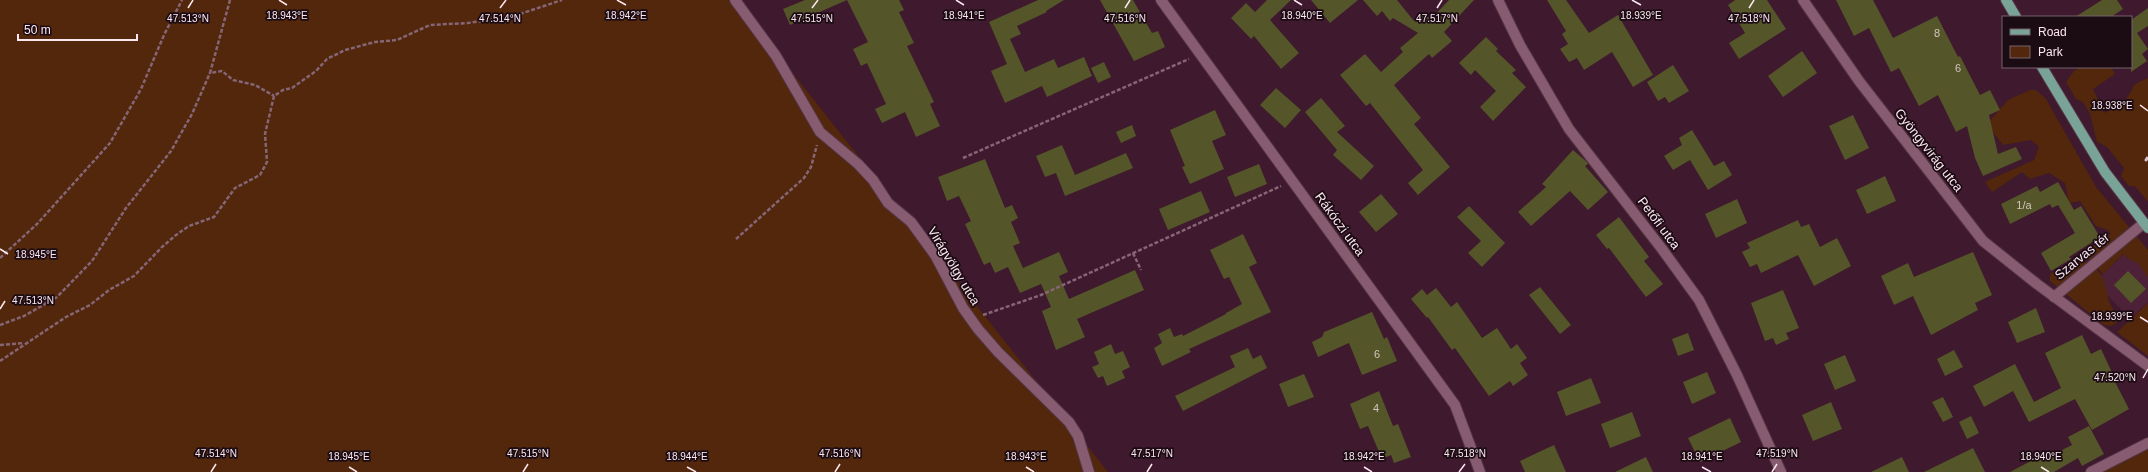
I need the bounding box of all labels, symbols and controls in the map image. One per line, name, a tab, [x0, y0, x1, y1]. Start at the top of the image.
text: 18.943°E	[266, 10, 308, 21]
text: 18.942°E	[605, 10, 647, 21]
text: 18.941°E	[943, 10, 985, 21]
text: 18.940°E	[1281, 10, 1323, 21]
text: 18.939°E	[1620, 10, 1662, 21]
text: 47.513°N	[167, 13, 209, 24]
text: 47.514°N	[479, 13, 521, 24]
text: 47.515°N	[791, 13, 833, 24]
text: 47.516°N	[1104, 13, 1146, 24]
text: 47.517°N	[1416, 13, 1458, 24]
text: 47.518°N	[1728, 13, 1770, 24]
scale bar	[18, 16, 137, 42]
legend	[2002, 16, 2132, 68]
text: 50 m	[24, 23, 51, 37]
text: Road	[2038, 25, 2067, 39]
house number: 8	[1934, 27, 1940, 39]
text: Park	[2038, 45, 2064, 59]
house number: 6	[1955, 62, 1961, 74]
text: 18.938°E	[2091, 100, 2133, 111]
street label: Gyöngyvirág utca	[1892, 106, 1967, 195]
street label: Rákóczi utca	[1312, 189, 1368, 259]
street label: Petőfi utca	[1635, 194, 1684, 253]
house number: 1/a	[2016, 199, 2033, 211]
street label: Virágvölgy utca	[925, 224, 984, 309]
street label: Szarvas tér	[2052, 229, 2113, 283]
text: 18.945°E	[15, 249, 57, 260]
text: 47.513°N	[12, 295, 54, 306]
text: 18.939°E	[2091, 311, 2133, 322]
house number: 6	[1374, 348, 1380, 360]
text: 47.520°N	[2094, 372, 2136, 383]
house number: 4	[1373, 402, 1379, 414]
text: 47.514°N	[195, 448, 237, 459]
text: 47.515°N	[507, 448, 549, 459]
text: 47.516°N	[819, 448, 861, 459]
text: 47.517°N	[1131, 448, 1173, 459]
text: 47.518°N	[1444, 448, 1486, 459]
text: 47.519°N	[1756, 448, 1798, 459]
text: 18.945°E	[328, 451, 370, 462]
text: 18.944°E	[666, 451, 708, 462]
text: 18.943°E	[1005, 451, 1047, 462]
text: 18.942°E	[1343, 451, 1385, 462]
text: 18.941°E	[1681, 451, 1723, 462]
text: 18.940°E	[2020, 451, 2062, 462]

